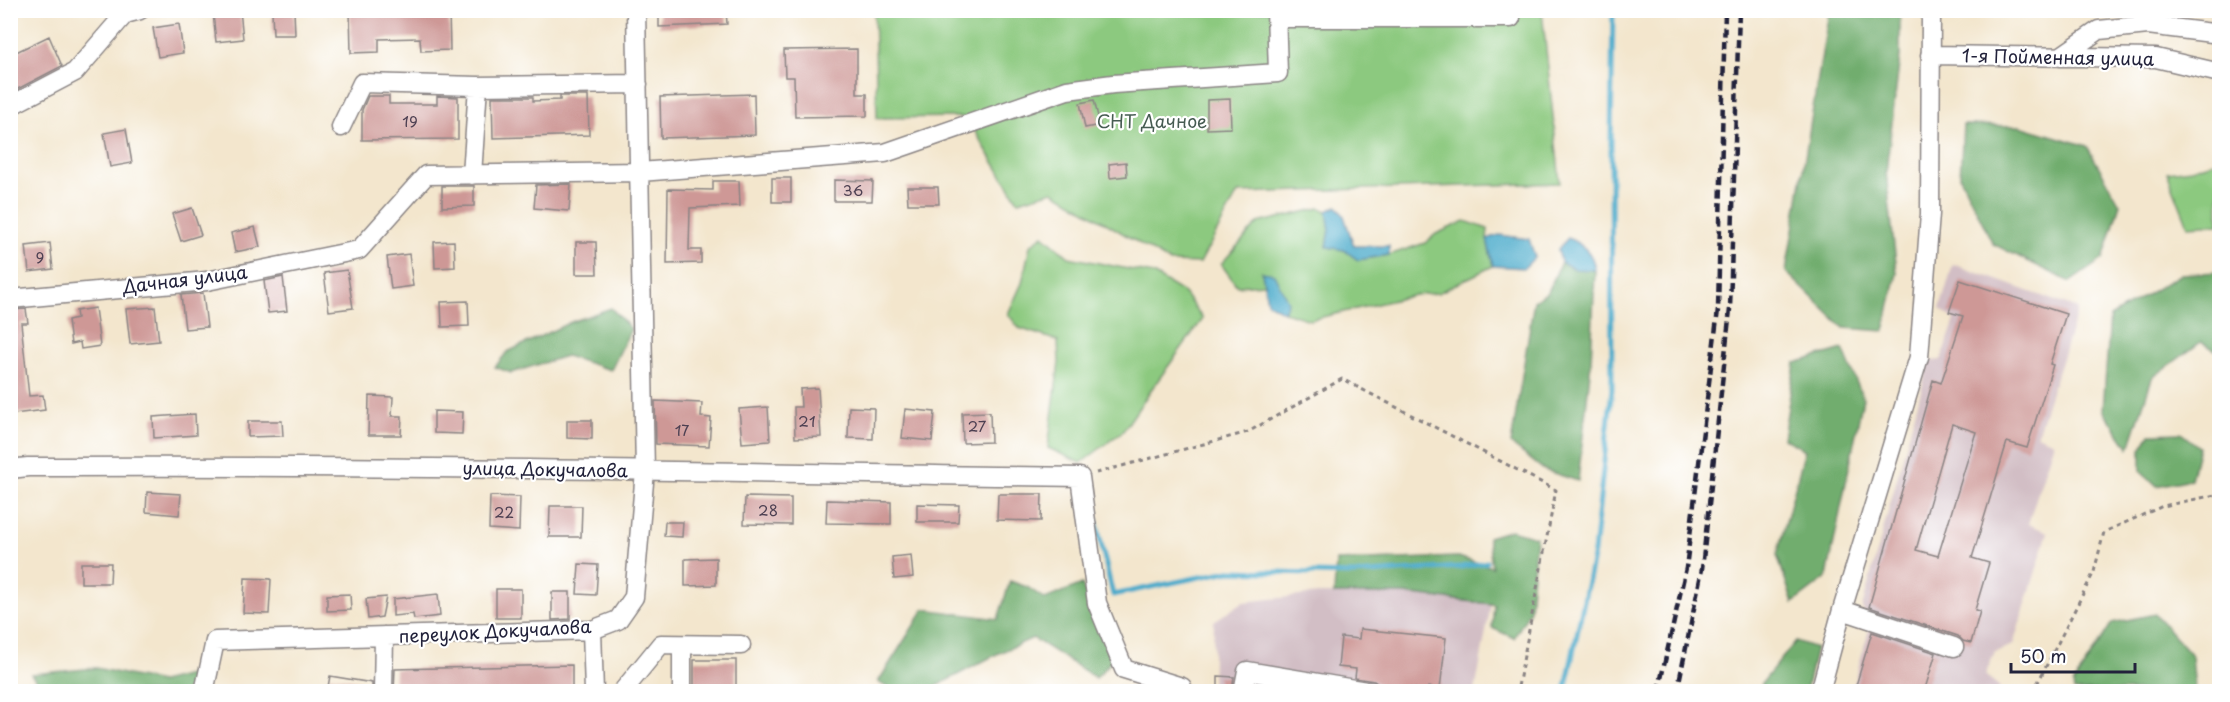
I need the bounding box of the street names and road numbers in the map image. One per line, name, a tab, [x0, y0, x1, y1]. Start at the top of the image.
street label: 1-я Пойменная улица	[1962, 41, 2155, 72]
street label: Дачная улица	[120, 257, 249, 300]
street label: улица Докучалова	[462, 454, 629, 483]
street label: переулок Докучалова	[398, 612, 593, 649]

